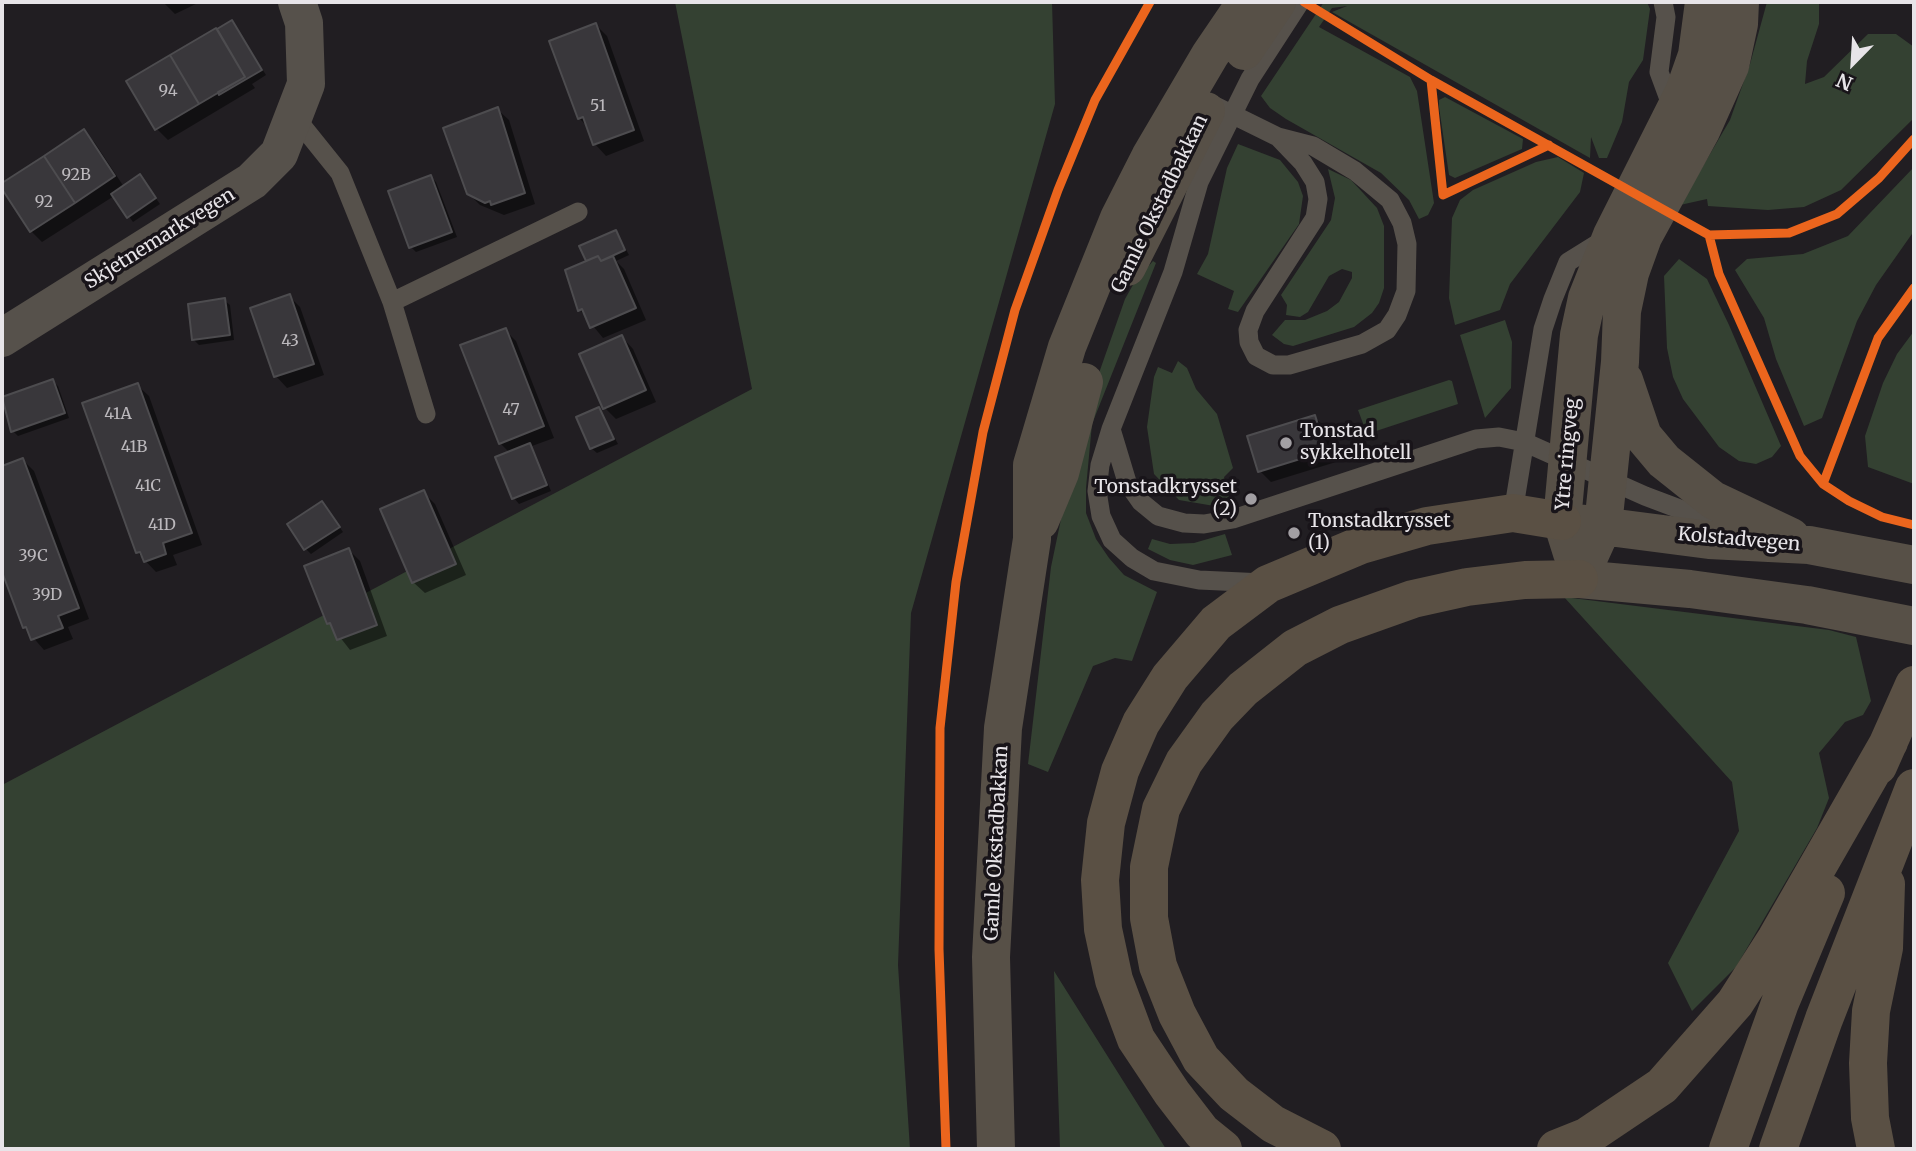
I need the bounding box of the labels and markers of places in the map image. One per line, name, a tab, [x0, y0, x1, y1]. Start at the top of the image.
place label: Tonstad sykkelhotell	[1300, 421, 1411, 465]
marker: Tonstad sykkelhotell	[1278, 435, 1294, 451]
place label: Tonstadkrysset (2)	[1094, 477, 1237, 521]
marker: Tonstadkrysset (2)	[1243, 491, 1259, 507]
place label: Tonstadkrysset (1)	[1308, 511, 1451, 555]
marker: Tonstadkrysset (1)	[1286, 525, 1302, 541]

